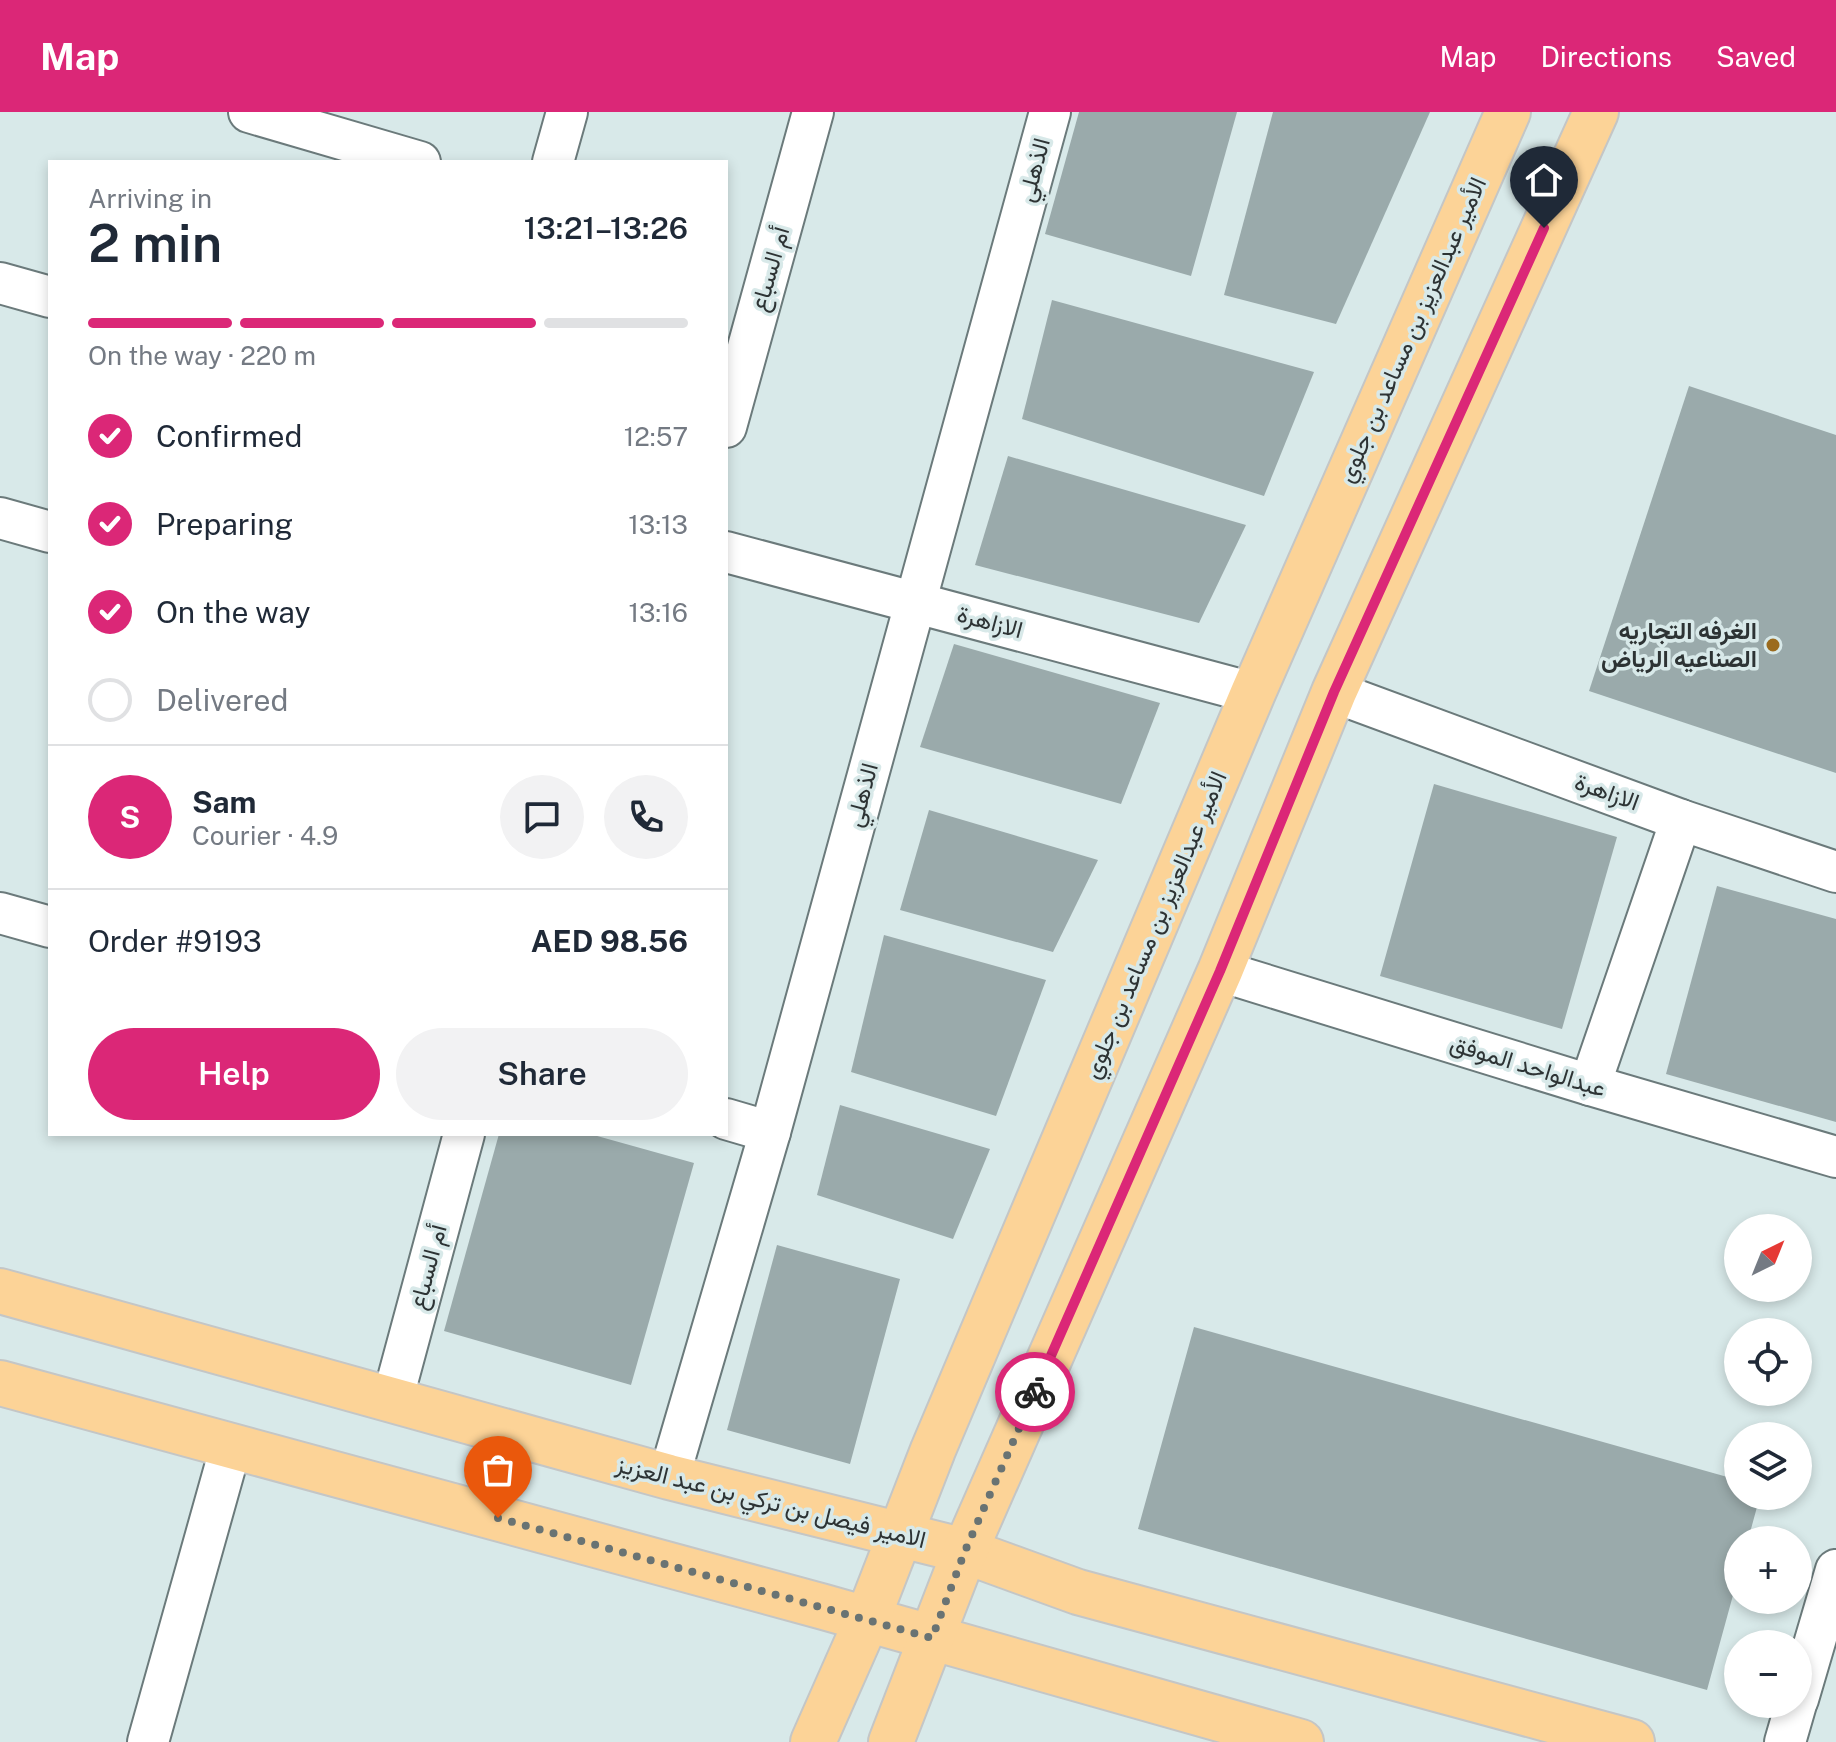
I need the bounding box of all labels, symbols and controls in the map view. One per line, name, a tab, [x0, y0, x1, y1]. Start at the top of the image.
text: Map	[40, 34, 119, 79]
text: Map	[1440, 40, 1496, 73]
text: Directions	[1540, 40, 1672, 73]
text: Saved	[1716, 40, 1796, 73]
street label: الذهلي	[1011, 135, 1061, 206]
pin	[1510, 146, 1578, 228]
icon: home	[1522, 158, 1566, 202]
street label: الأمير عبدالعزيز بن مساعد بن جلوي	[1331, 173, 1497, 489]
text: Arriving in	[88, 183, 212, 214]
text: 13:21–13:26	[524, 210, 688, 246]
text: 2 min	[88, 213, 222, 274]
street label: أم السباع	[744, 223, 797, 315]
text: On the way · 220 m	[88, 340, 316, 371]
icon: check	[88, 414, 132, 458]
text: Confirmed	[156, 418, 302, 454]
text: 12:57	[624, 421, 688, 452]
icon: check	[88, 502, 132, 546]
text: Preparing	[156, 506, 293, 542]
text: 13:13	[628, 509, 688, 540]
icon: check	[88, 590, 132, 634]
text: On the way	[156, 594, 310, 630]
text: 13:16	[628, 597, 688, 628]
street label: الازاهرة	[954, 599, 1026, 645]
place label: الغرفه التجاريه الصناعيه الرياض	[1601, 616, 1757, 674]
marker: الغرفه التجاريه الصناعيه الرياض	[1764, 636, 1782, 654]
text: Delivered	[156, 682, 288, 718]
street label: الذهلي	[839, 760, 889, 831]
street label: الأمير عبدالعزيز بن مساعد بن جلوي	[1076, 767, 1237, 1085]
street label: الازاهرة	[1571, 767, 1643, 817]
button: chat	[500, 775, 584, 859]
button: phone	[604, 775, 688, 859]
text: Sam	[192, 784, 256, 820]
text: S	[120, 799, 140, 835]
text: Courier · 4.9	[192, 820, 338, 851]
text: Order #9193	[88, 923, 262, 959]
text: AED 98.56	[531, 923, 688, 959]
button: Help	[88, 1028, 380, 1120]
button: Share	[396, 1028, 688, 1120]
street label: عبدالواحد الموفق	[1446, 1028, 1610, 1104]
north arrow	[1724, 1214, 1812, 1302]
map controls	[1724, 1214, 1812, 1718]
street label: أم السباع	[402, 1221, 455, 1313]
button: locate	[1724, 1318, 1812, 1406]
courier	[995, 1352, 1075, 1432]
icon: bike	[1013, 1370, 1057, 1414]
button: layers	[1724, 1422, 1812, 1510]
pin	[464, 1436, 532, 1518]
icon: bag	[476, 1448, 520, 1492]
street label: الامير فيصل بن تركي بن عبد العزيز	[611, 1449, 929, 1559]
button: +	[1724, 1526, 1812, 1614]
button: −	[1724, 1630, 1812, 1718]

